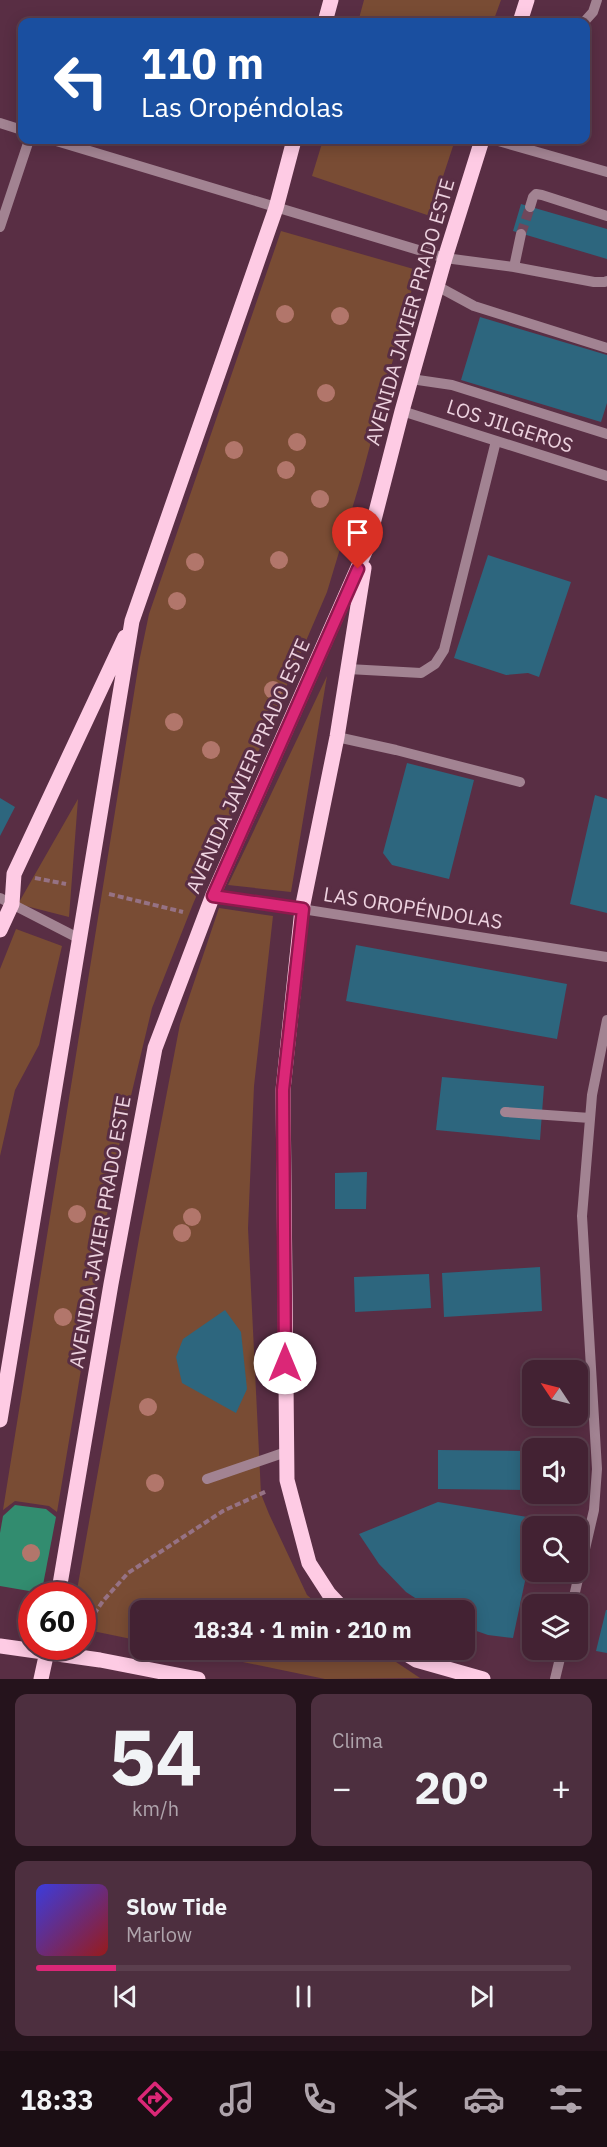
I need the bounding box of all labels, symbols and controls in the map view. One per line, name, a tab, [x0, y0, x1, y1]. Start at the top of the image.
text: 110 m	[141, 36, 264, 91]
icon: left	[42, 42, 120, 120]
text: Las Oropéndolas	[141, 89, 344, 124]
street label: AVENIDA JAVIER PRADO ESTE	[358, 175, 461, 448]
street label: LOS JILGEROS	[443, 392, 577, 459]
pin	[332, 507, 383, 569]
icon: arrive	[341, 516, 374, 549]
street label: AVENIDA JAVIER PRADO ESTE	[179, 634, 316, 897]
street label: LAS OROPÉNDOLAS	[322, 880, 504, 935]
street label: AVENIDA JAVIER PRADO ESTE	[62, 1094, 137, 1370]
position arrow	[253, 1331, 317, 1395]
north arrow	[522, 1360, 588, 1426]
map controls	[522, 1360, 588, 1660]
button: sound	[522, 1438, 588, 1504]
button: search	[522, 1516, 588, 1582]
speed limit sign: 60	[18, 1582, 96, 1660]
button: layers	[522, 1594, 588, 1660]
text: 18:34 · 1 min · 210 m	[193, 1615, 412, 1644]
text: 54	[109, 1705, 202, 1806]
text: Clima	[332, 1727, 383, 1754]
text: 20°	[414, 1758, 489, 1816]
text: −	[332, 1766, 352, 1809]
text: +	[551, 1766, 571, 1809]
text: km/h	[132, 1795, 179, 1822]
text: Slow Tide	[126, 1892, 227, 1921]
text: Marlow	[126, 1921, 192, 1948]
icon: previous	[109, 1980, 142, 2013]
icon: pause	[287, 1980, 320, 2013]
icon: next	[465, 1980, 498, 2013]
icon: directions	[134, 2078, 176, 2120]
icon: music	[216, 2078, 258, 2120]
icon: phone	[298, 2078, 340, 2120]
icon: climate	[380, 2078, 422, 2120]
icon: car	[463, 2078, 505, 2120]
icon: filters	[545, 2078, 587, 2120]
text: 18:33	[20, 2082, 94, 2117]

